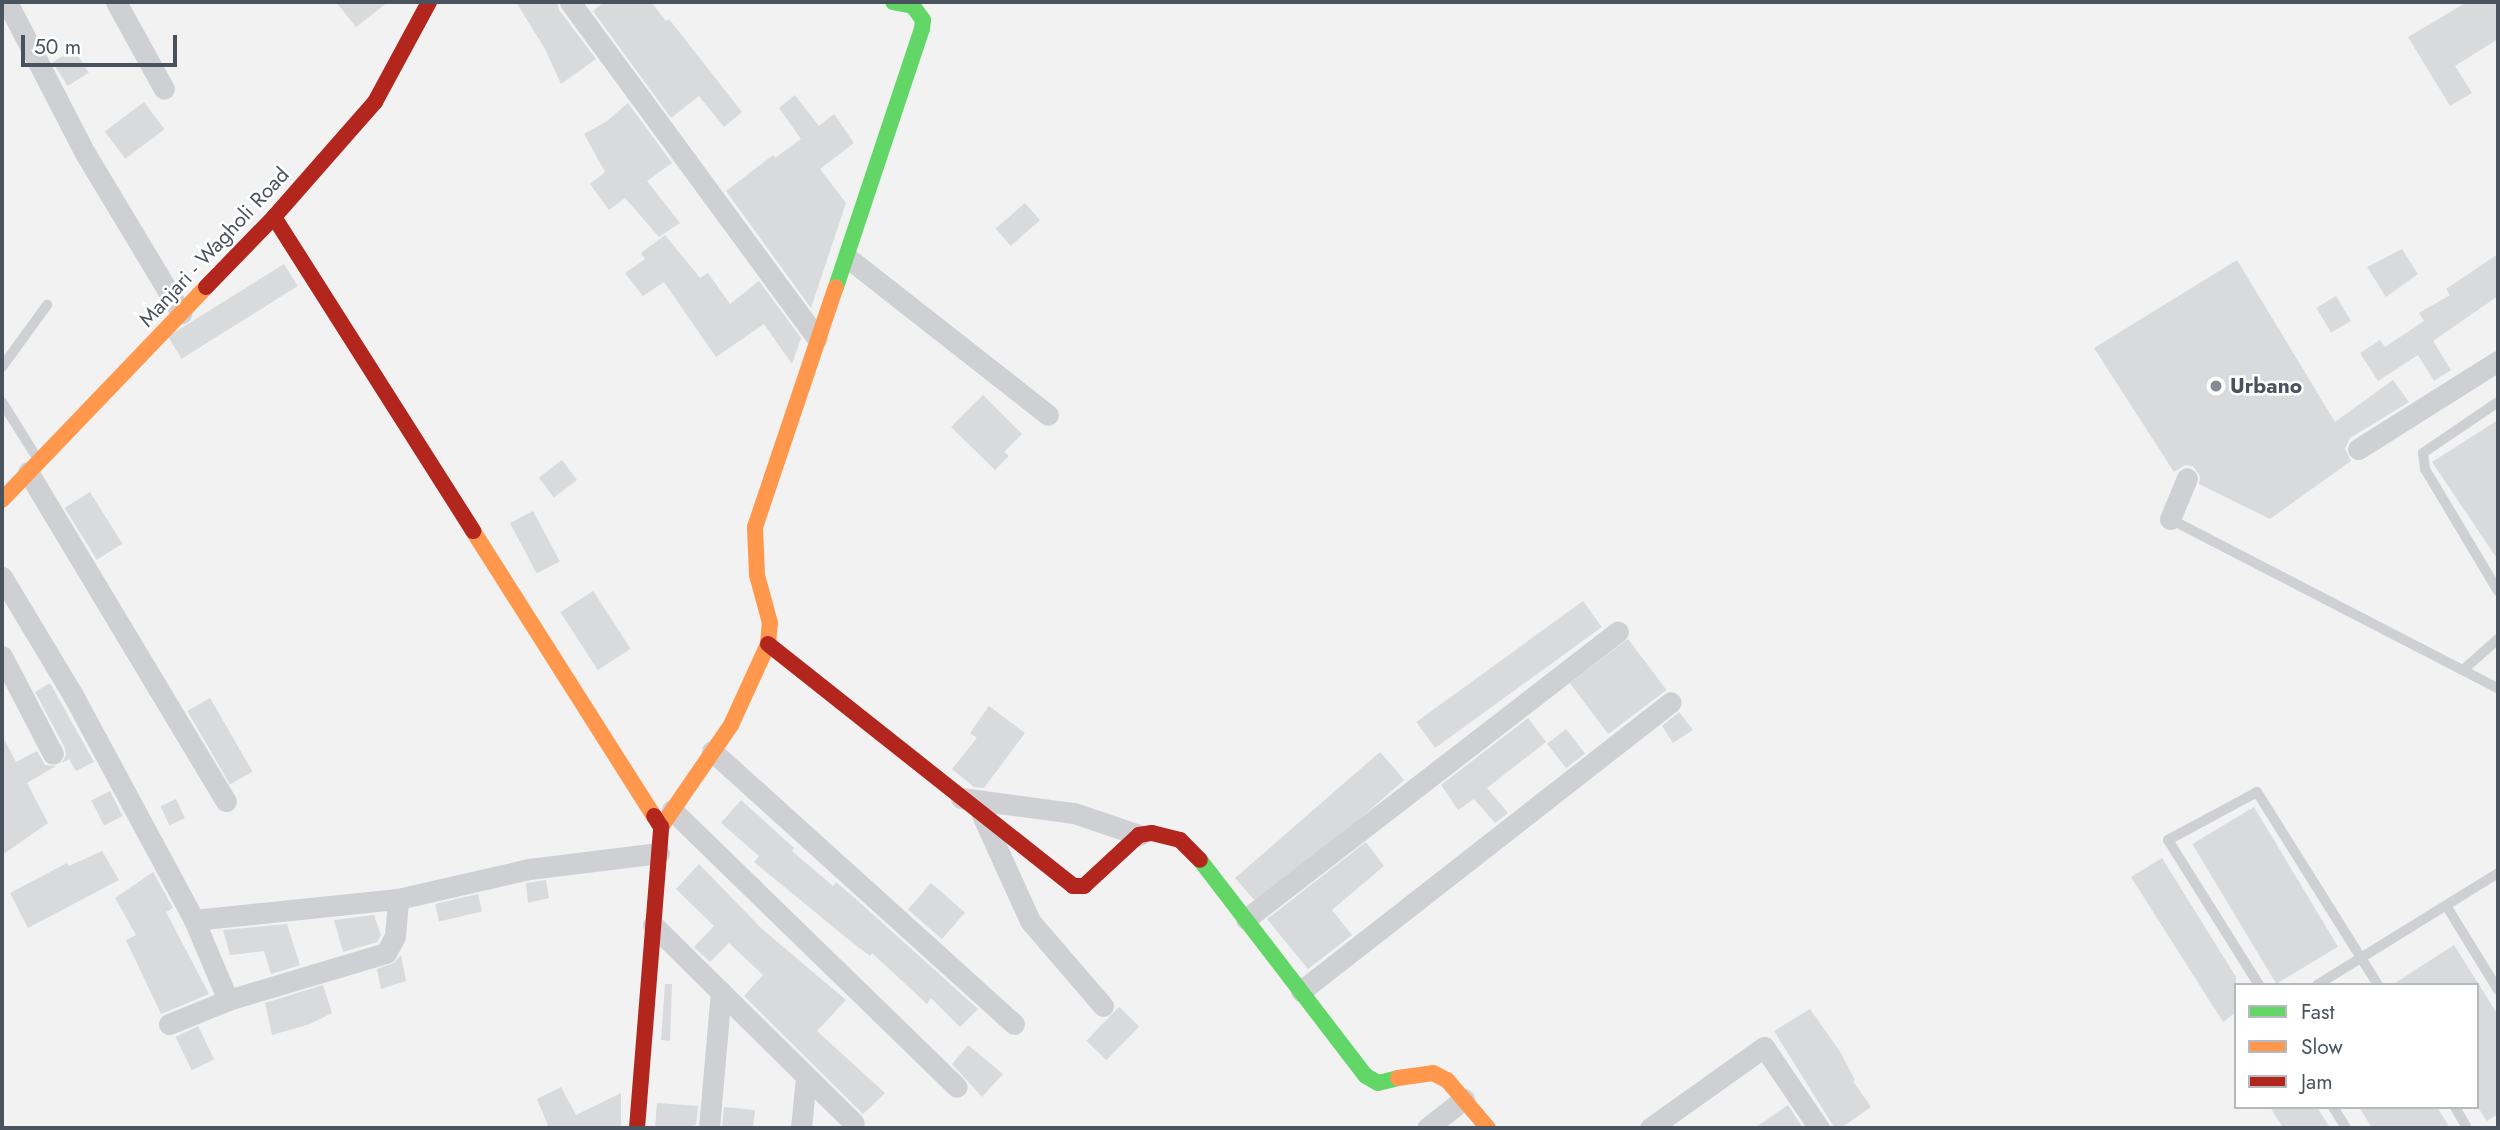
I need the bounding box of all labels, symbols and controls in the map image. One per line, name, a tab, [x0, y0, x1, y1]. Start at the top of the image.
scale bar	[24, 21, 180, 65]
text: 50 m	[34, 32, 81, 62]
street label: Manjari - Wagholi Road	[134, 162, 294, 332]
place label: Urbano	[2230, 373, 2302, 399]
marker: Urbano	[2208, 378, 2224, 394]
legend	[2234, 983, 2479, 1109]
text: Fast	[2301, 997, 2334, 1027]
text: Slow	[2301, 1032, 2343, 1062]
text: Jam	[2301, 1067, 2333, 1097]

